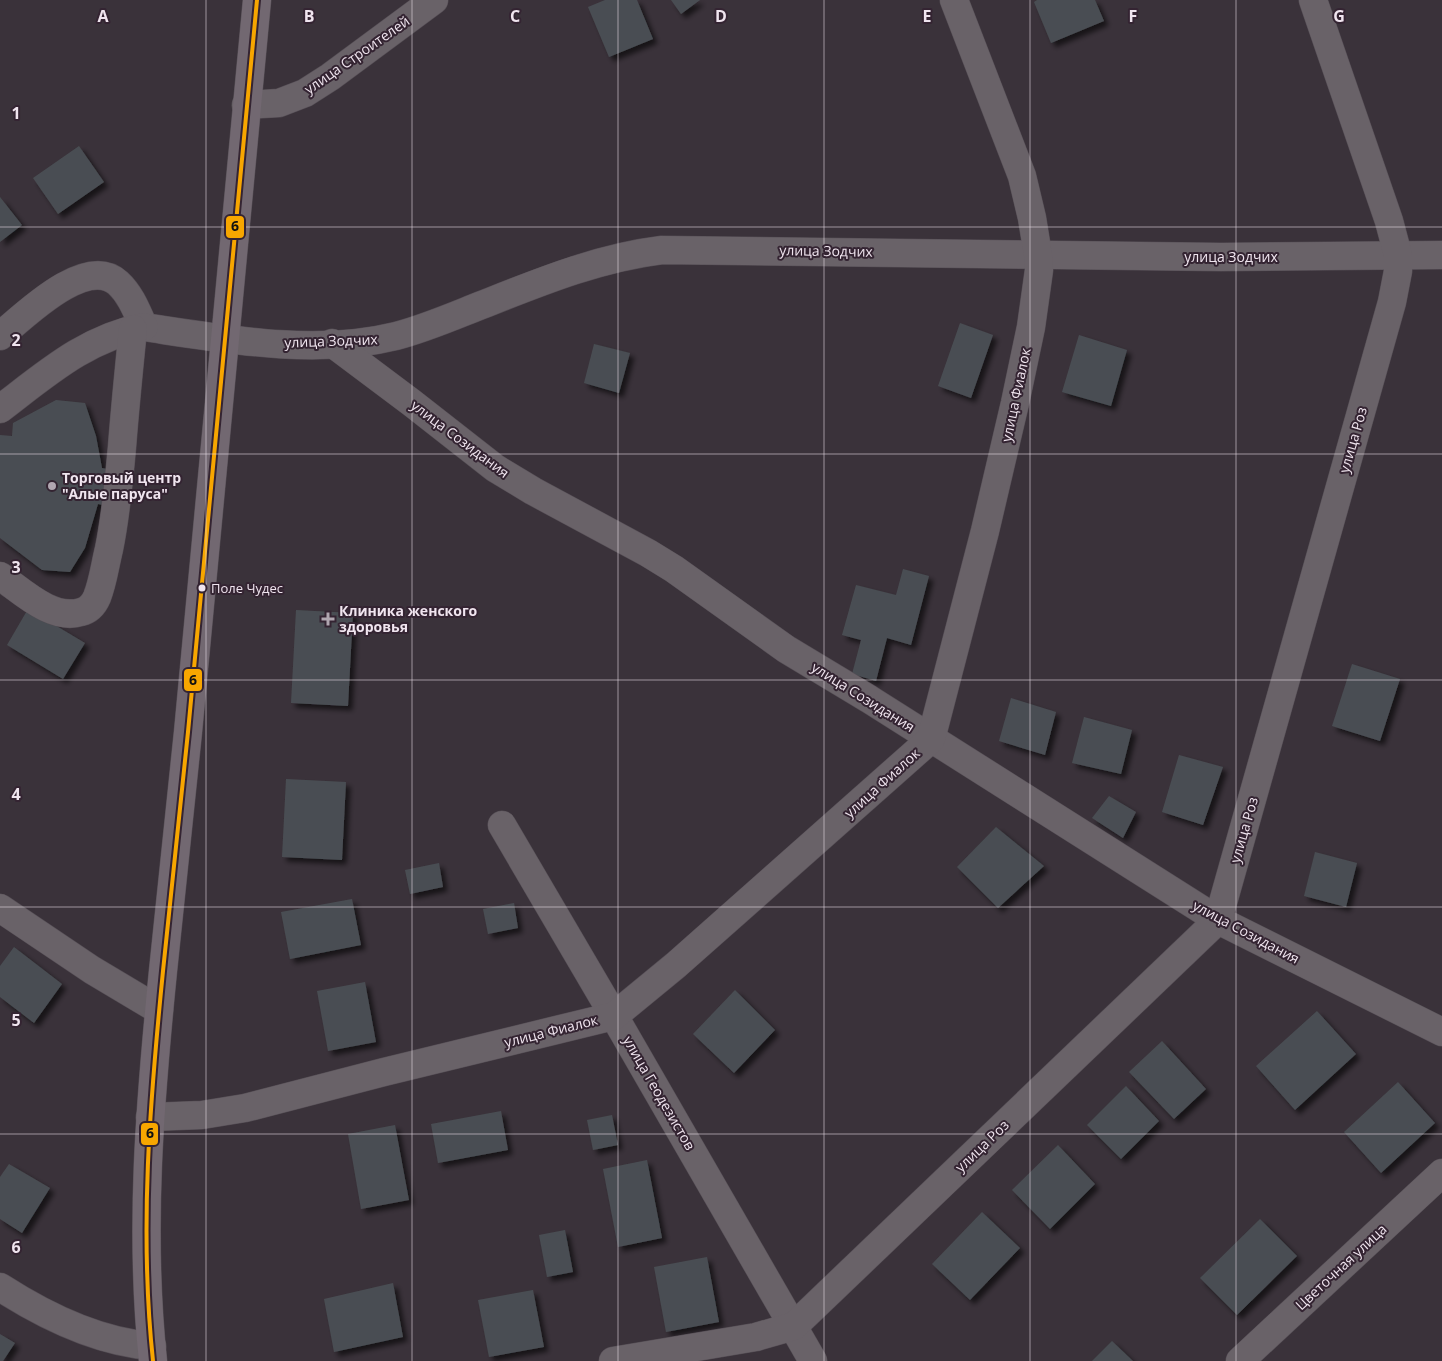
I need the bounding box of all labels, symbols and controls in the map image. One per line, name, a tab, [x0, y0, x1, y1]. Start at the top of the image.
text: A	[97, 5, 109, 27]
text: B	[304, 5, 314, 27]
text: C	[510, 5, 520, 27]
text: D	[715, 5, 727, 27]
text: E	[923, 5, 932, 27]
text: F	[1129, 5, 1137, 27]
text: G	[1333, 5, 1345, 27]
street label: улица Строителей	[300, 11, 413, 98]
text: 1	[11, 102, 21, 124]
line badge: 6	[225, 215, 245, 239]
text: 6	[231, 216, 239, 235]
street label: улица Зодчих	[779, 240, 874, 261]
street label: улица Зодчих	[1184, 247, 1278, 266]
text: 2	[11, 329, 21, 351]
street label: улица Зодчих	[284, 329, 379, 352]
street label: улица Фиалок	[996, 345, 1035, 444]
street label: улица Созидания	[407, 395, 513, 482]
street label: улица Роз	[1334, 404, 1371, 475]
place label: Торговый центр "Алые паруса"	[62, 468, 181, 503]
marker: Торговый центр "Алые паруса"	[46, 480, 58, 492]
text: 3	[11, 556, 21, 578]
place label: Поле Чудес	[211, 579, 283, 597]
marker: Поле Чудес	[197, 583, 207, 593]
place label: Клиника женского здоровья	[339, 601, 478, 636]
marker: Клиника женского здоровья	[321, 612, 335, 626]
street label: улица Созидания	[808, 657, 918, 736]
line badge: 6	[183, 668, 203, 692]
text: 6	[189, 670, 197, 689]
street label: улица Фиалок	[840, 743, 924, 822]
text: 4	[11, 783, 21, 805]
street label: улица Роз	[1225, 794, 1262, 865]
street label: улица Созидания	[1190, 895, 1303, 968]
text: 5	[11, 1009, 21, 1031]
street label: улица Фиалок	[502, 1010, 600, 1051]
street label: улица Геодезистов	[619, 1032, 700, 1153]
street label: улица Роз	[951, 1115, 1013, 1176]
line badge: 6	[140, 1122, 159, 1146]
text: 6	[146, 1123, 154, 1142]
street label: Цветочная улица	[1291, 1219, 1390, 1314]
text: 6	[11, 1236, 21, 1258]

